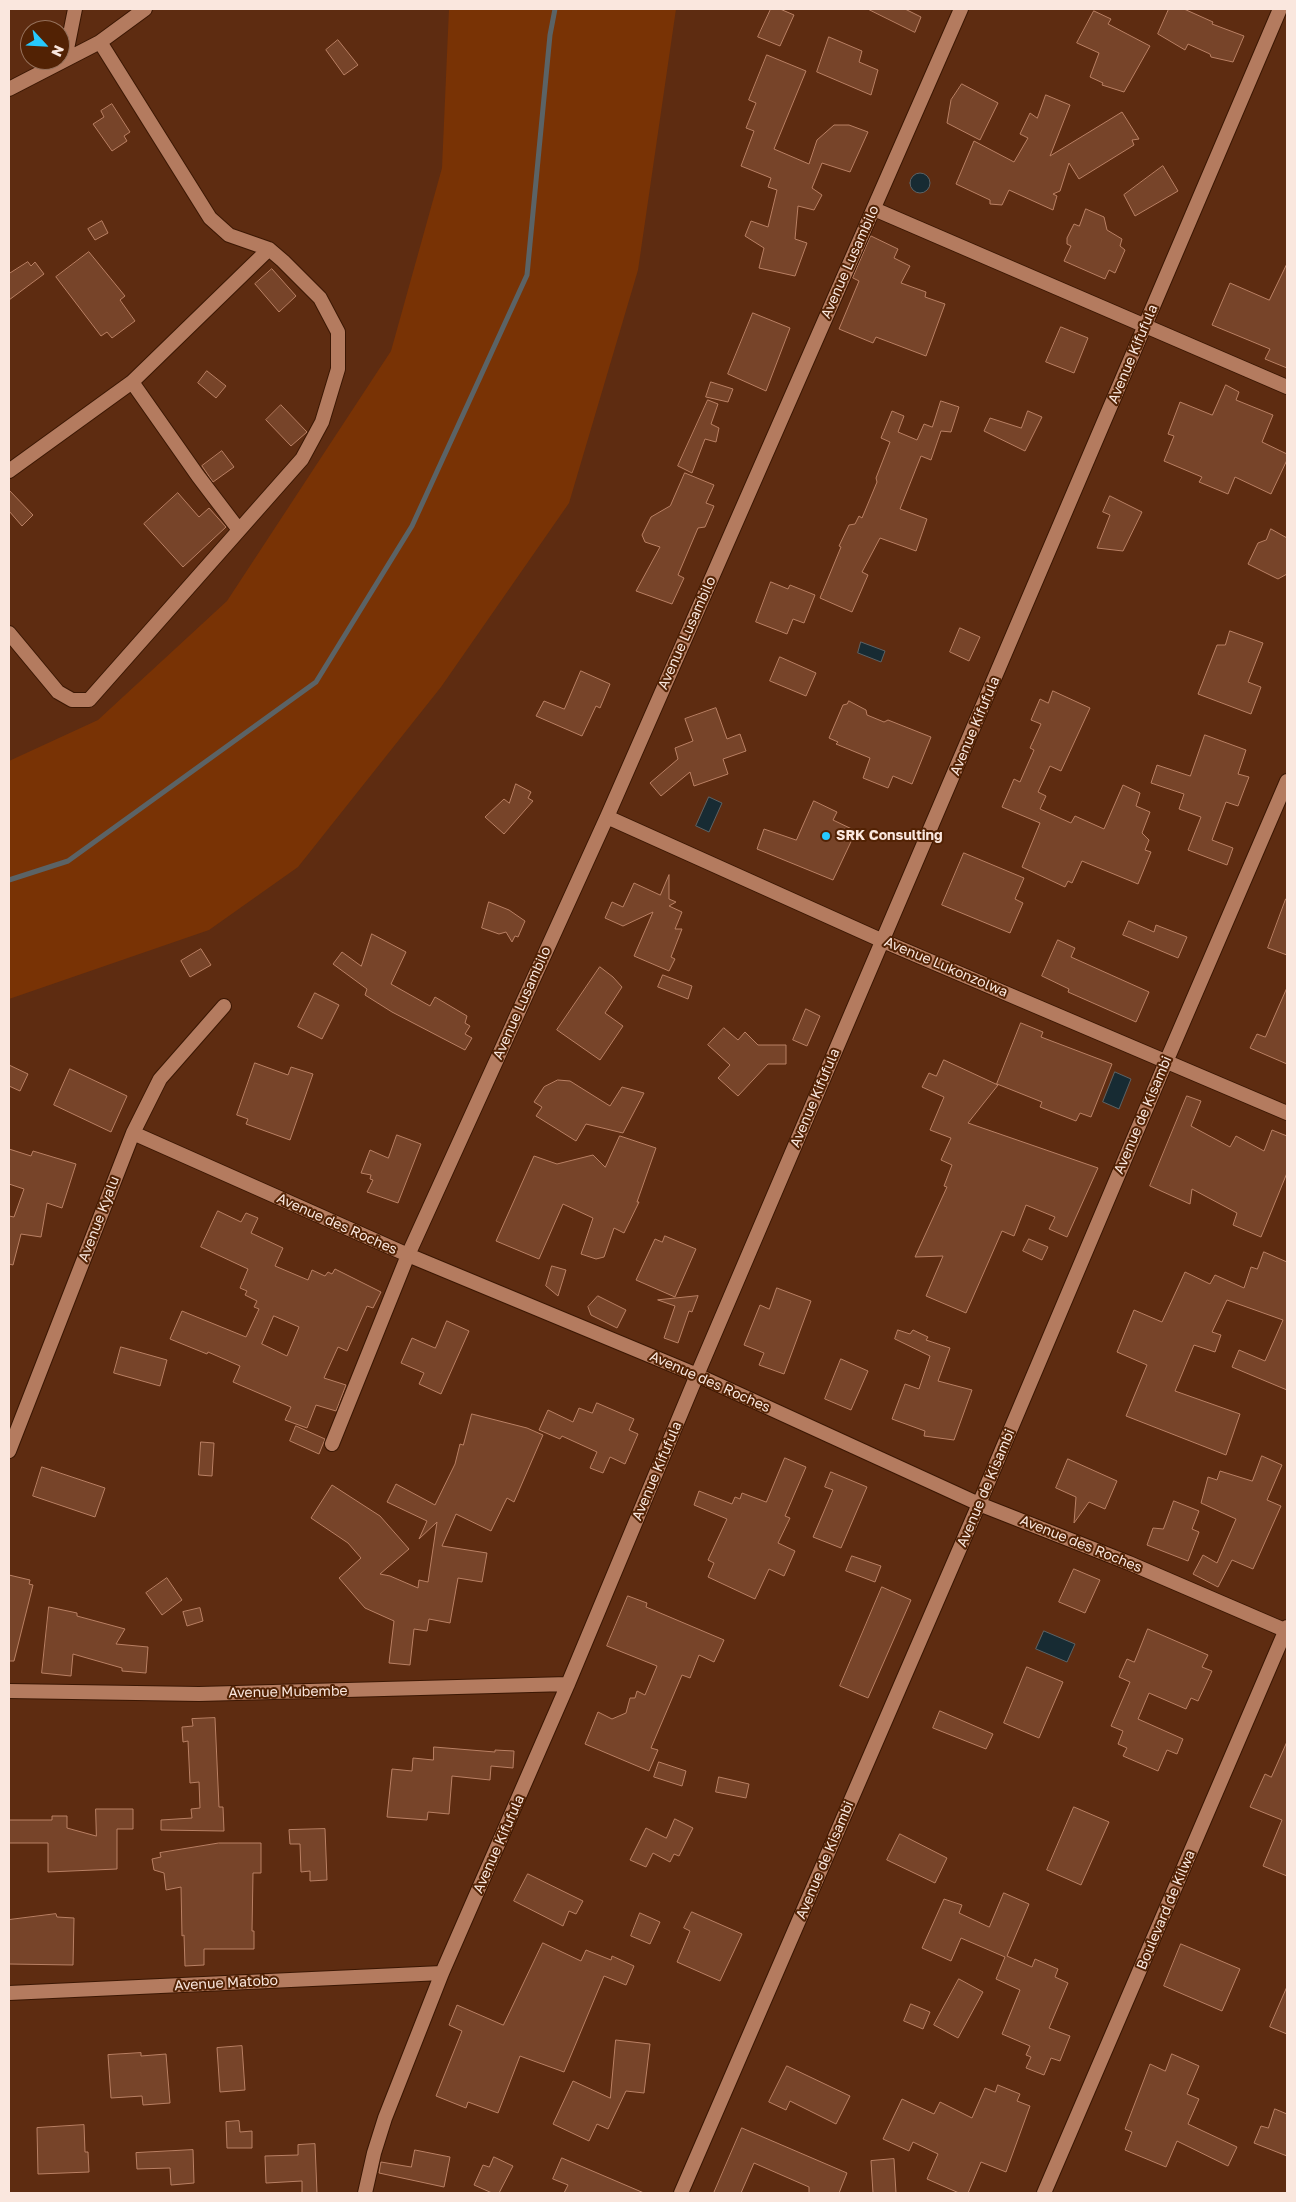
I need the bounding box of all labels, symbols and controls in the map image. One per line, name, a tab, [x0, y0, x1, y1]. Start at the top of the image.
north arrow	[20, 20, 70, 70]
text: N	[48, 43, 68, 60]
street label: Avenue Lusambilo	[818, 203, 882, 321]
street label: Avenue Kifufula	[1105, 302, 1161, 406]
street label: Avenue Lusambilo	[655, 574, 719, 692]
street label: Avenue Kifufula	[947, 674, 1003, 778]
place label: SRK Consulting	[836, 828, 943, 844]
marker: SRK Consulting	[820, 830, 832, 842]
street label: Avenue Lukonzolwa	[882, 933, 1010, 1001]
street label: Avenue Lusambilo	[490, 944, 554, 1062]
street label: Avenue Kifufula	[787, 1046, 843, 1150]
street label: Avenue de Kisambi	[1111, 1053, 1175, 1177]
street label: Avenue Kyalu	[75, 1174, 123, 1264]
street label: Avenue des Roches	[274, 1190, 400, 1258]
street label: Avenue des Roches	[647, 1348, 773, 1416]
street label: Avenue Kifufula	[629, 1419, 685, 1523]
street label: Avenue de Kisambi	[954, 1426, 1018, 1550]
street label: Avenue des Roches	[1018, 1512, 1144, 1576]
street label: Avenue Mubembe	[228, 1683, 348, 1701]
street label: Avenue Kifufula	[470, 1792, 528, 1896]
street label: Avenue de Kisambi	[793, 1798, 857, 1922]
street label: Boulevard de Kilwa	[1133, 1848, 1199, 1972]
street label: Avenue Matobo	[174, 1972, 278, 1994]

